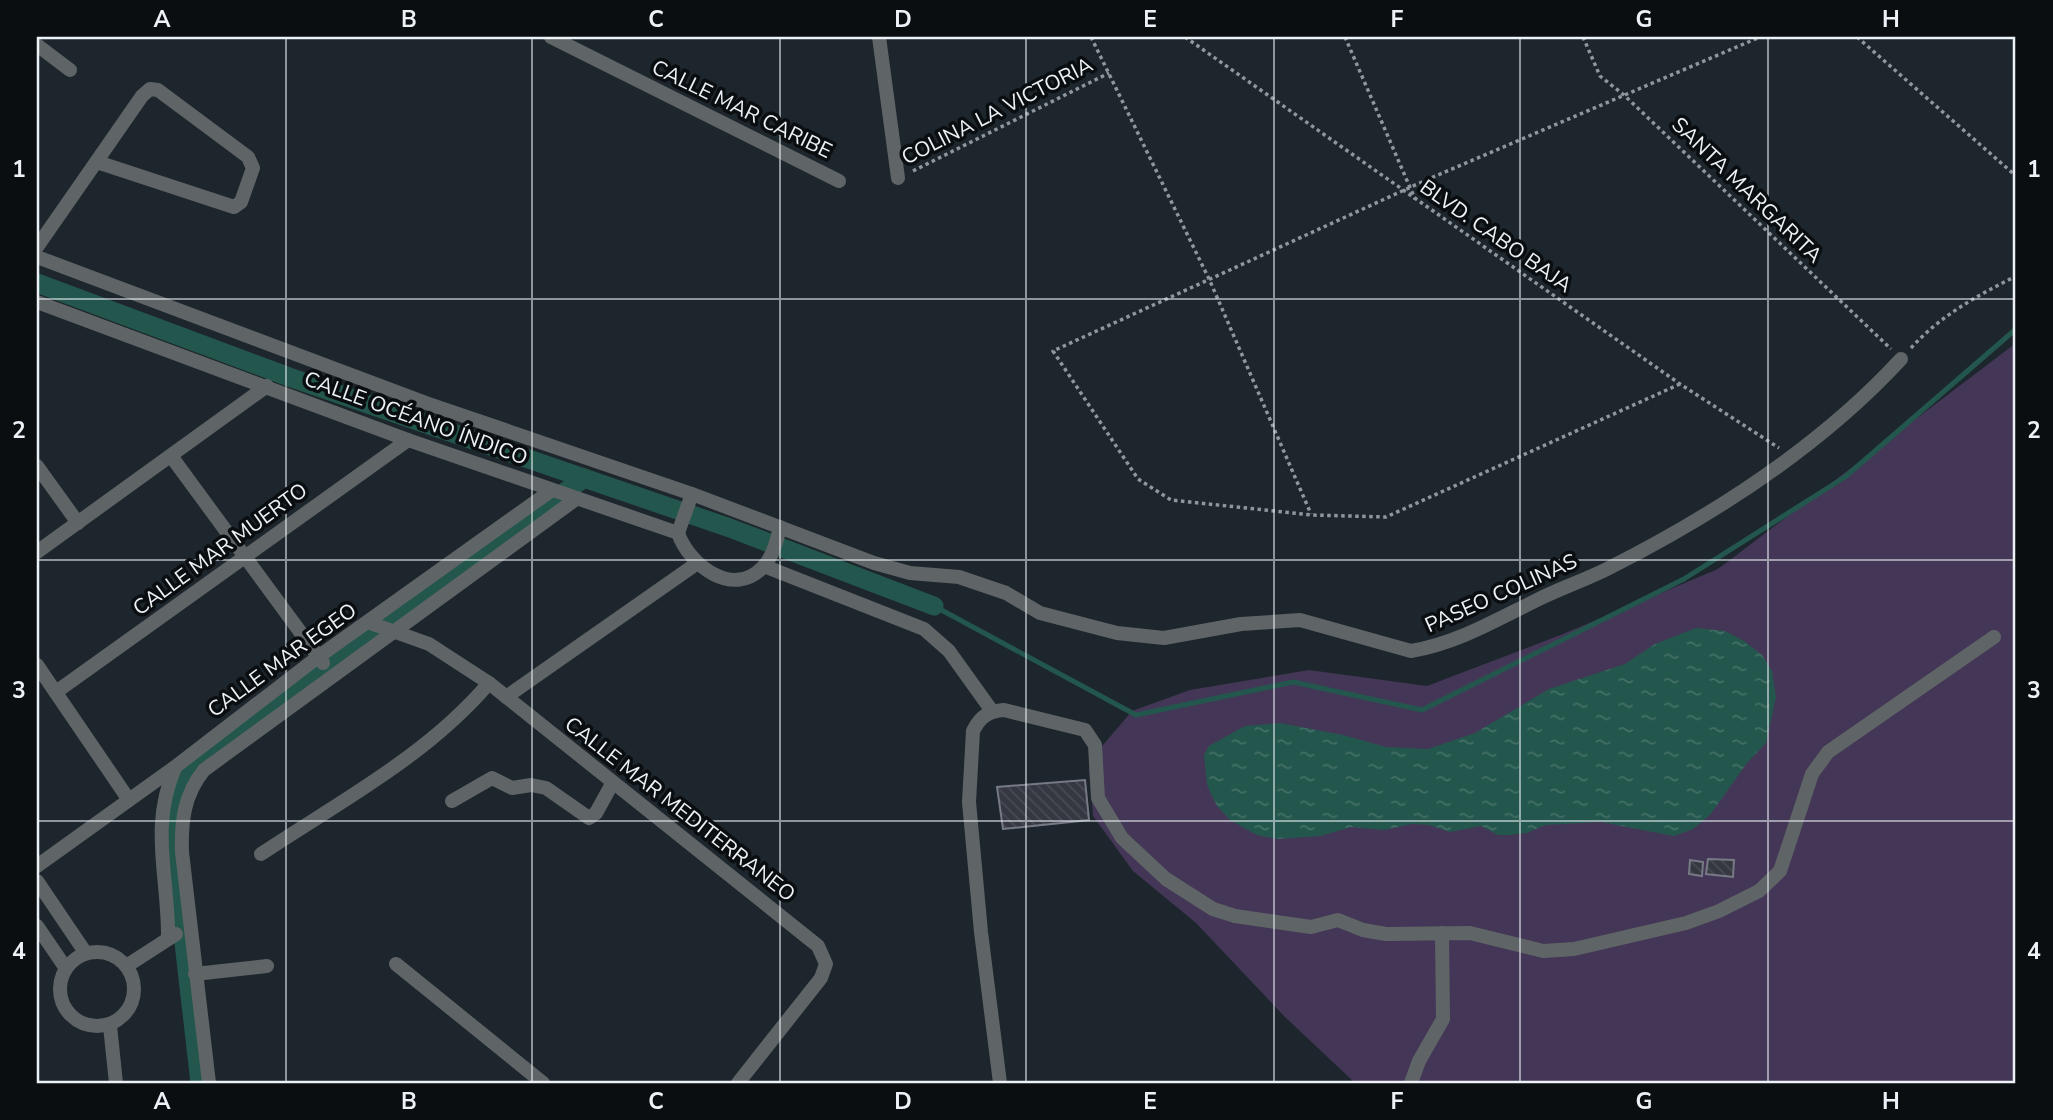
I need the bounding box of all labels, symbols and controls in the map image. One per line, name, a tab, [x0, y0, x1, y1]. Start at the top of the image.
text: A	[153, 4, 171, 35]
text: B	[401, 4, 417, 35]
text: C	[648, 4, 664, 35]
text: D	[894, 4, 912, 35]
text: E	[1143, 4, 1157, 35]
text: F	[1391, 4, 1404, 35]
text: G	[1636, 4, 1652, 35]
text: H	[1882, 4, 1900, 35]
street label: COLINA LA VICTORIA	[897, 51, 1097, 171]
street label: CALLE MAR CARIBE	[647, 53, 837, 165]
street label: SANTA MARGARITA	[1666, 111, 1828, 269]
text: 1	[12, 154, 26, 185]
text: 1	[2027, 154, 2041, 185]
street label: BLVD. CABO BAJA	[1414, 173, 1578, 299]
street label: CALLE OCÉANO ÍNDICO	[300, 365, 532, 471]
text: 2	[12, 415, 26, 446]
text: 2	[2027, 415, 2041, 446]
street label: CALLE MAR MUERTO	[127, 476, 313, 622]
street label: PASEO COLINAS	[1421, 547, 1582, 639]
street label: CALLE MAR EGEO	[202, 596, 362, 724]
text: 3	[12, 675, 26, 706]
text: 3	[2027, 675, 2041, 706]
street label: CALLE MAR MEDITERRANEO	[559, 710, 801, 908]
text: 4	[12, 936, 26, 967]
text: 4	[2027, 936, 2041, 967]
text: A	[153, 1086, 171, 1117]
text: B	[401, 1086, 417, 1117]
text: C	[648, 1086, 664, 1117]
text: D	[894, 1086, 912, 1117]
text: E	[1143, 1086, 1157, 1117]
text: F	[1391, 1086, 1404, 1117]
text: G	[1636, 1086, 1652, 1117]
text: H	[1882, 1086, 1900, 1117]

